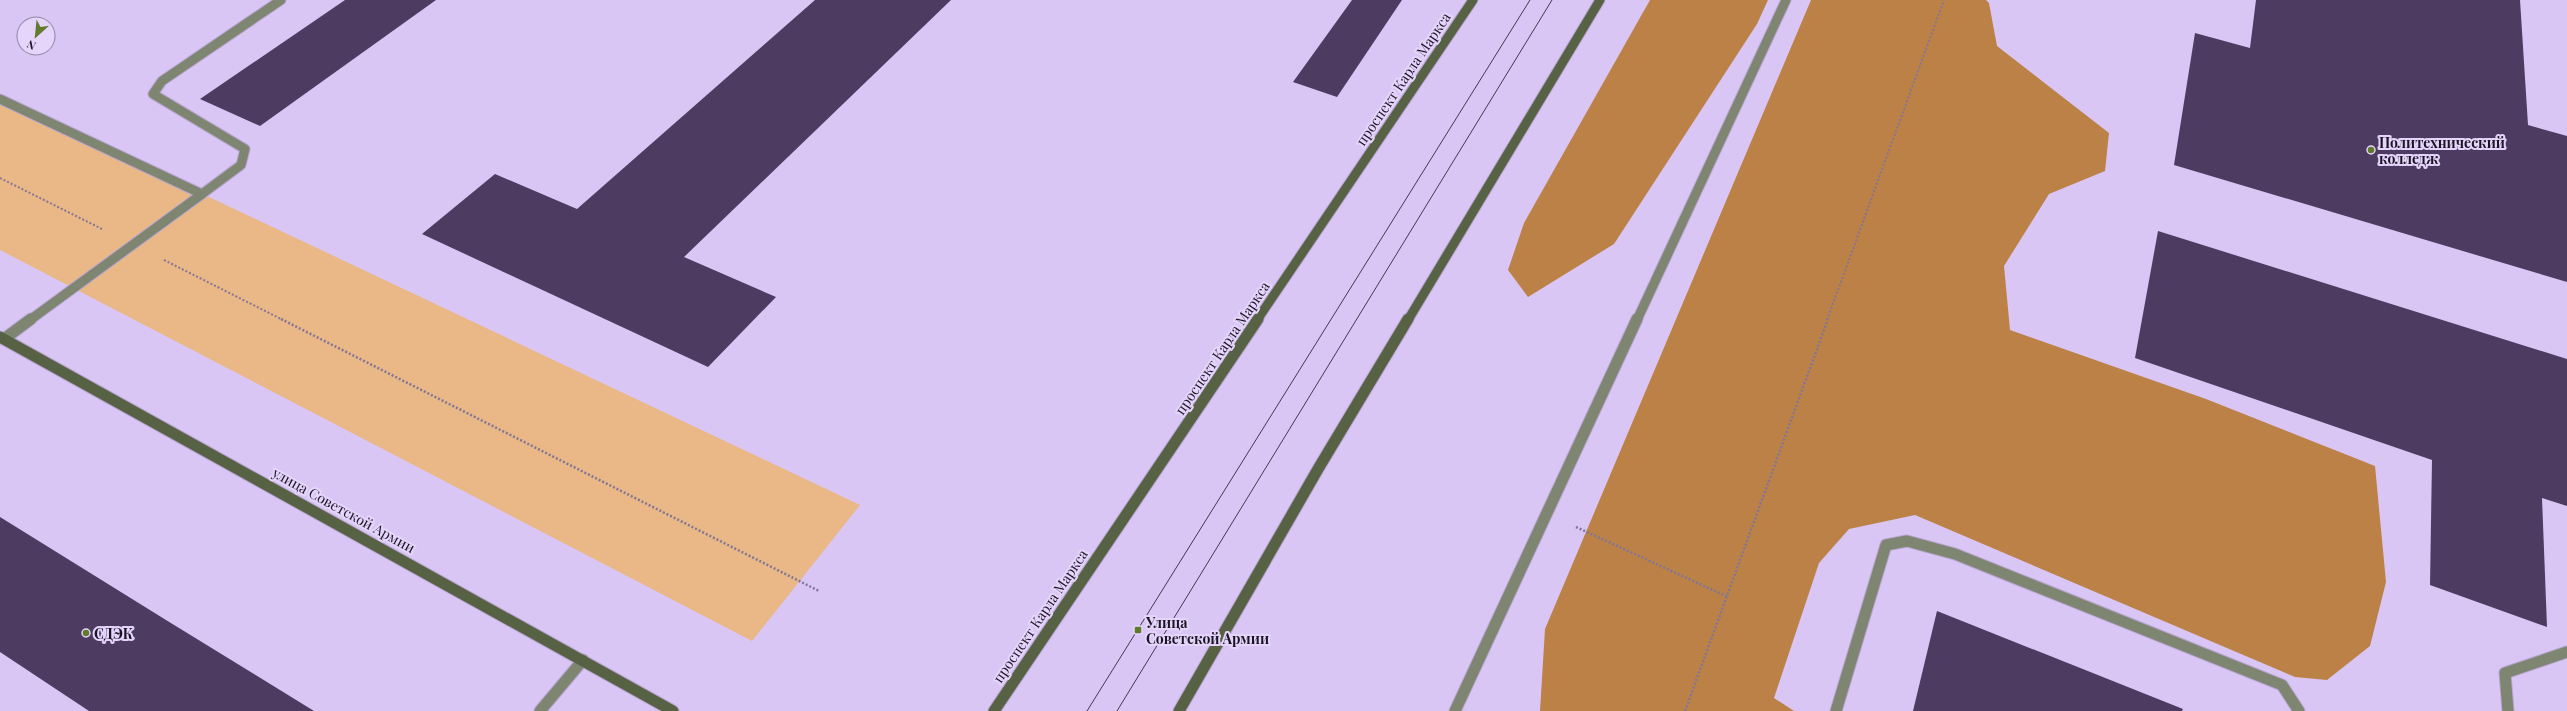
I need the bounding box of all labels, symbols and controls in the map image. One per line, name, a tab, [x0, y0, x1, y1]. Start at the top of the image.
street label: проспект Карла Маркса	[1351, 9, 1455, 149]
north arrow	[16, 16, 56, 56]
text: N	[24, 37, 38, 54]
place label: Политехнический колледж	[2379, 133, 2505, 168]
marker: Политехнический колледж	[2366, 145, 2376, 155]
street label: проспект Карла Маркса	[1170, 278, 1274, 418]
street label: улица Советской Армии	[269, 462, 419, 557]
street label: проспект Карла Маркса	[988, 546, 1092, 686]
place label: Улица Советской Армии	[1145, 613, 1269, 648]
place label: СДЭК	[94, 624, 133, 643]
marker: Улица Советской Армии	[1133, 625, 1143, 635]
marker: СДЭК	[81, 628, 91, 638]

